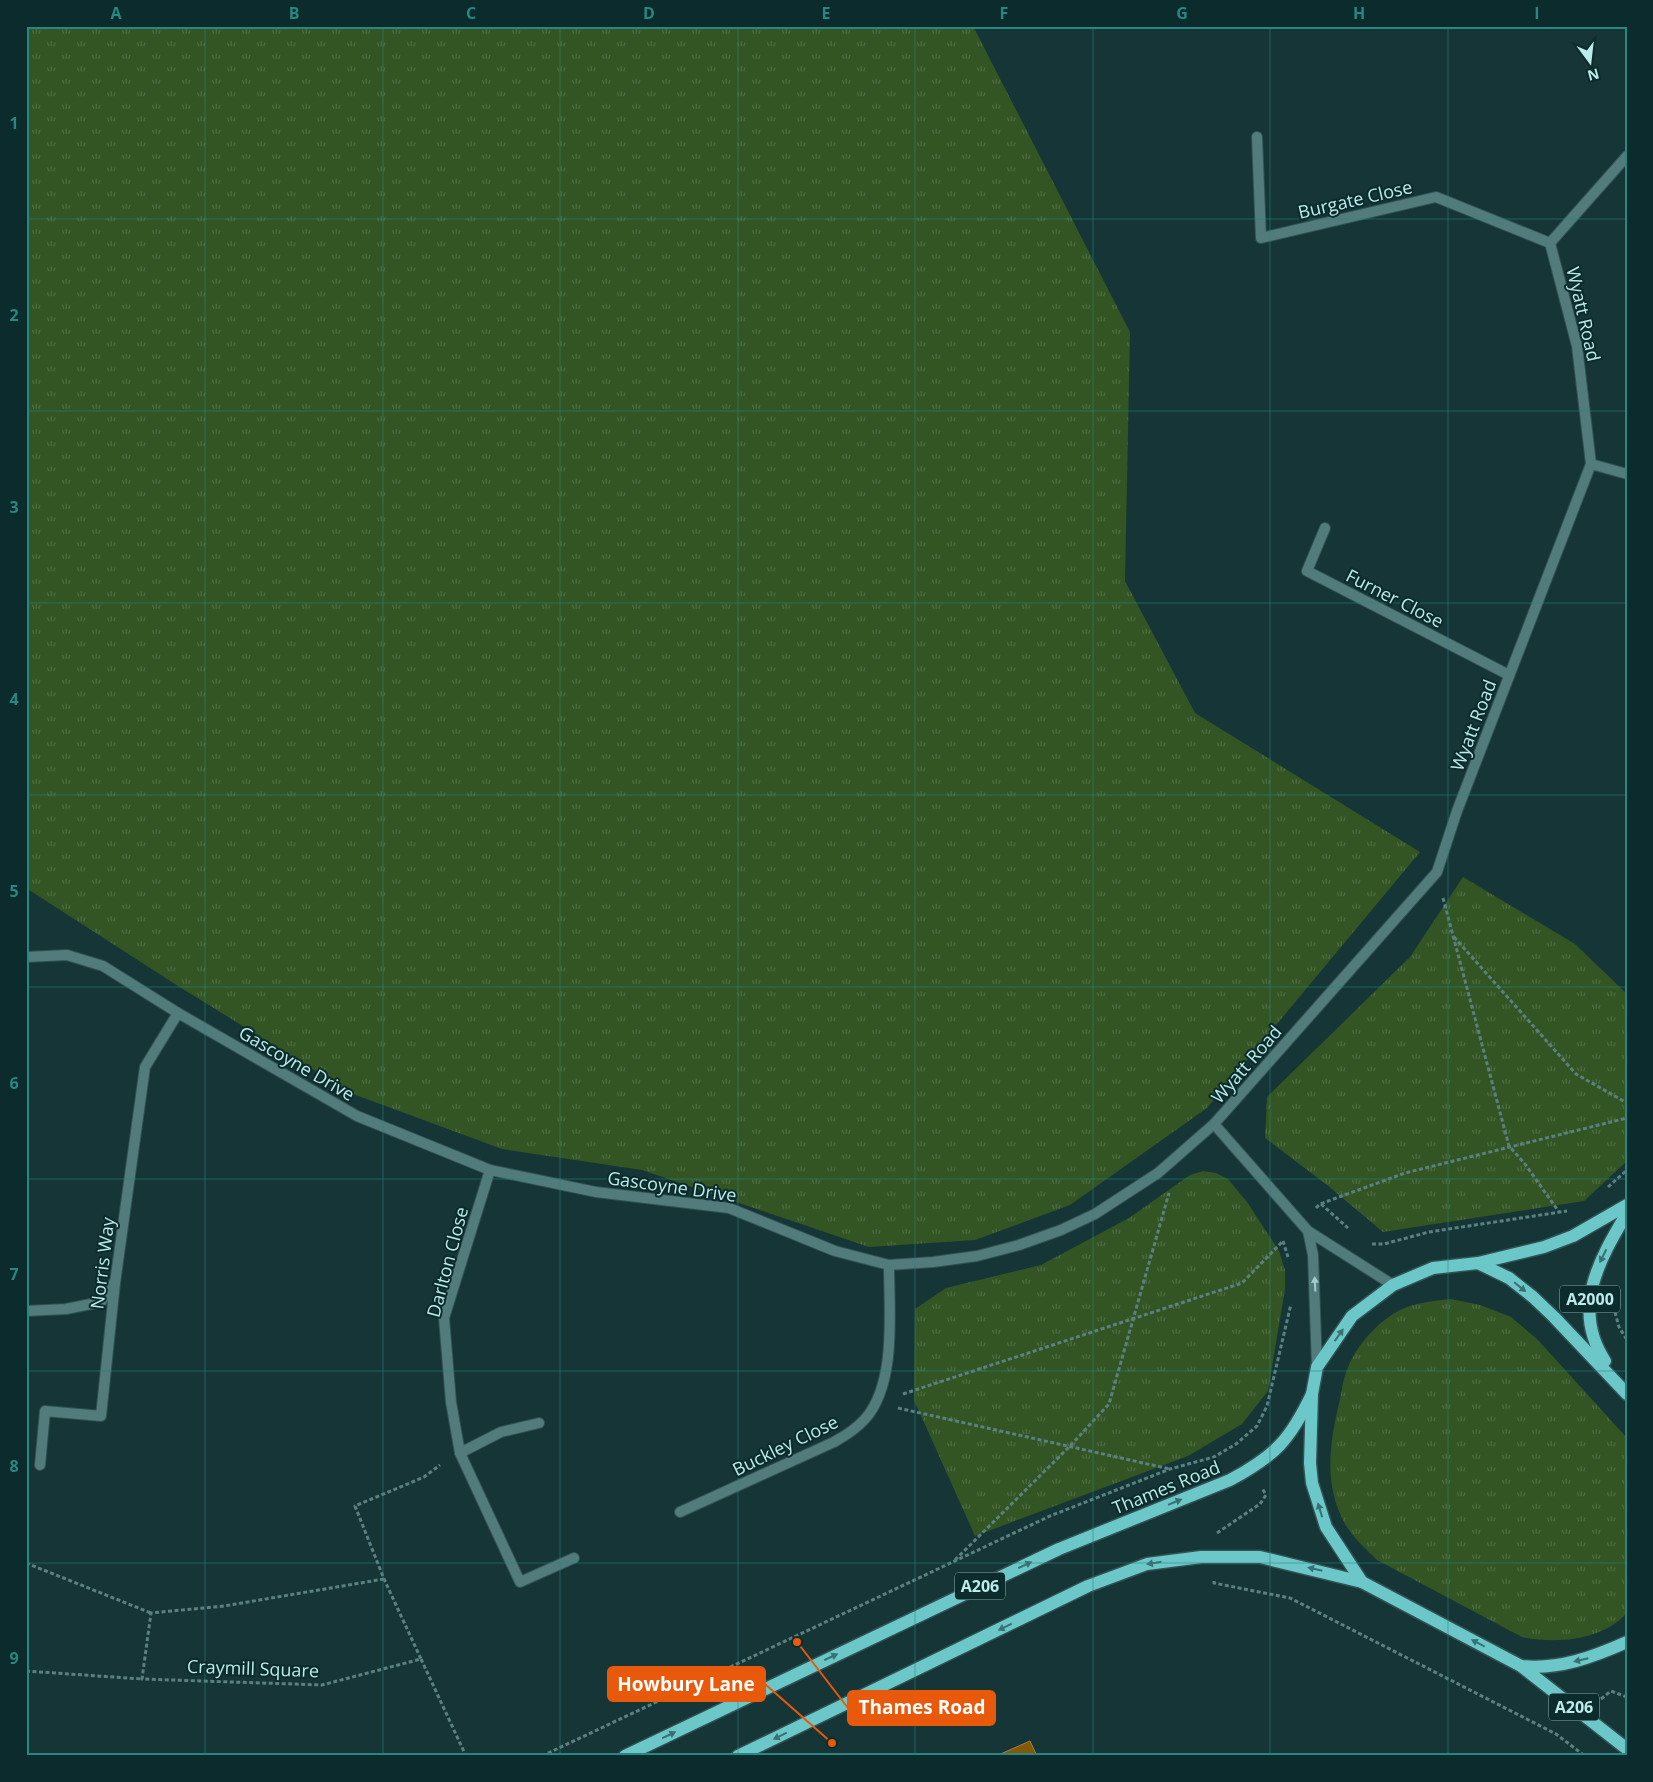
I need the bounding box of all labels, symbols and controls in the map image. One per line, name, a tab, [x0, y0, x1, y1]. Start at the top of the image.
text: A	[110, 2, 122, 24]
text: B	[289, 2, 299, 24]
text: C	[466, 2, 476, 24]
text: D	[643, 2, 655, 24]
text: E	[822, 2, 831, 24]
text: F	[1000, 2, 1008, 24]
text: G	[1176, 2, 1188, 24]
text: H	[1353, 2, 1365, 24]
text: I	[1534, 2, 1540, 24]
north arrow	[1566, 38, 1616, 88]
text: N	[1586, 64, 1601, 86]
text: 1	[9, 112, 19, 134]
street label: Burgate Close	[1296, 174, 1414, 224]
street label: Wyatt Road	[1561, 264, 1607, 364]
text: 2	[9, 304, 19, 326]
text: 3	[9, 496, 19, 518]
street label: Furner Close	[1342, 563, 1448, 633]
street label: Wyatt Road	[1445, 676, 1501, 774]
text: 4	[9, 688, 19, 710]
text: 5	[9, 880, 19, 902]
street label: Gascoyne Drive	[235, 1020, 359, 1106]
street label: Wyatt Road	[1205, 1020, 1287, 1108]
text: 6	[9, 1072, 19, 1094]
street label: Gascoyne Drive	[606, 1165, 738, 1207]
street label: Darlton Close	[421, 1204, 473, 1320]
street label: Norris Way	[84, 1215, 120, 1310]
one-way arrow	[1599, 1248, 1607, 1263]
text: 7	[9, 1263, 19, 1285]
one-way arrow	[1310, 1275, 1318, 1291]
one-way arrow	[1513, 1282, 1526, 1293]
road number: A2000	[1560, 1286, 1620, 1312]
one-way arrow	[1334, 1328, 1344, 1342]
street label: Buckley Close	[728, 1409, 842, 1481]
text: 8	[9, 1455, 19, 1477]
street label: Thames Road	[1109, 1455, 1223, 1519]
one-way arrow	[1168, 1498, 1182, 1506]
one-way arrow	[1316, 1502, 1324, 1517]
one-way arrow	[1146, 1560, 1162, 1568]
one-way arrow	[1018, 1561, 1032, 1569]
one-way arrow	[1307, 1565, 1322, 1573]
road number: A206	[955, 1572, 1005, 1600]
one-way arrow	[998, 1623, 1012, 1631]
one-way arrow	[1470, 1639, 1485, 1647]
text: 9	[9, 1647, 19, 1669]
one-way arrow	[824, 1653, 838, 1661]
street label: Craymill Square	[187, 1654, 319, 1682]
one-way arrow	[1574, 1656, 1589, 1664]
callout: Howbury Lane	[608, 1667, 765, 1701]
text: Howbury Lane	[617, 1671, 755, 1697]
callout: Thames Road	[848, 1691, 995, 1725]
text: Thames Road	[858, 1694, 986, 1720]
road number: A206	[1549, 1694, 1599, 1720]
one-way arrow	[662, 1731, 676, 1739]
one-way arrow	[773, 1732, 787, 1740]

